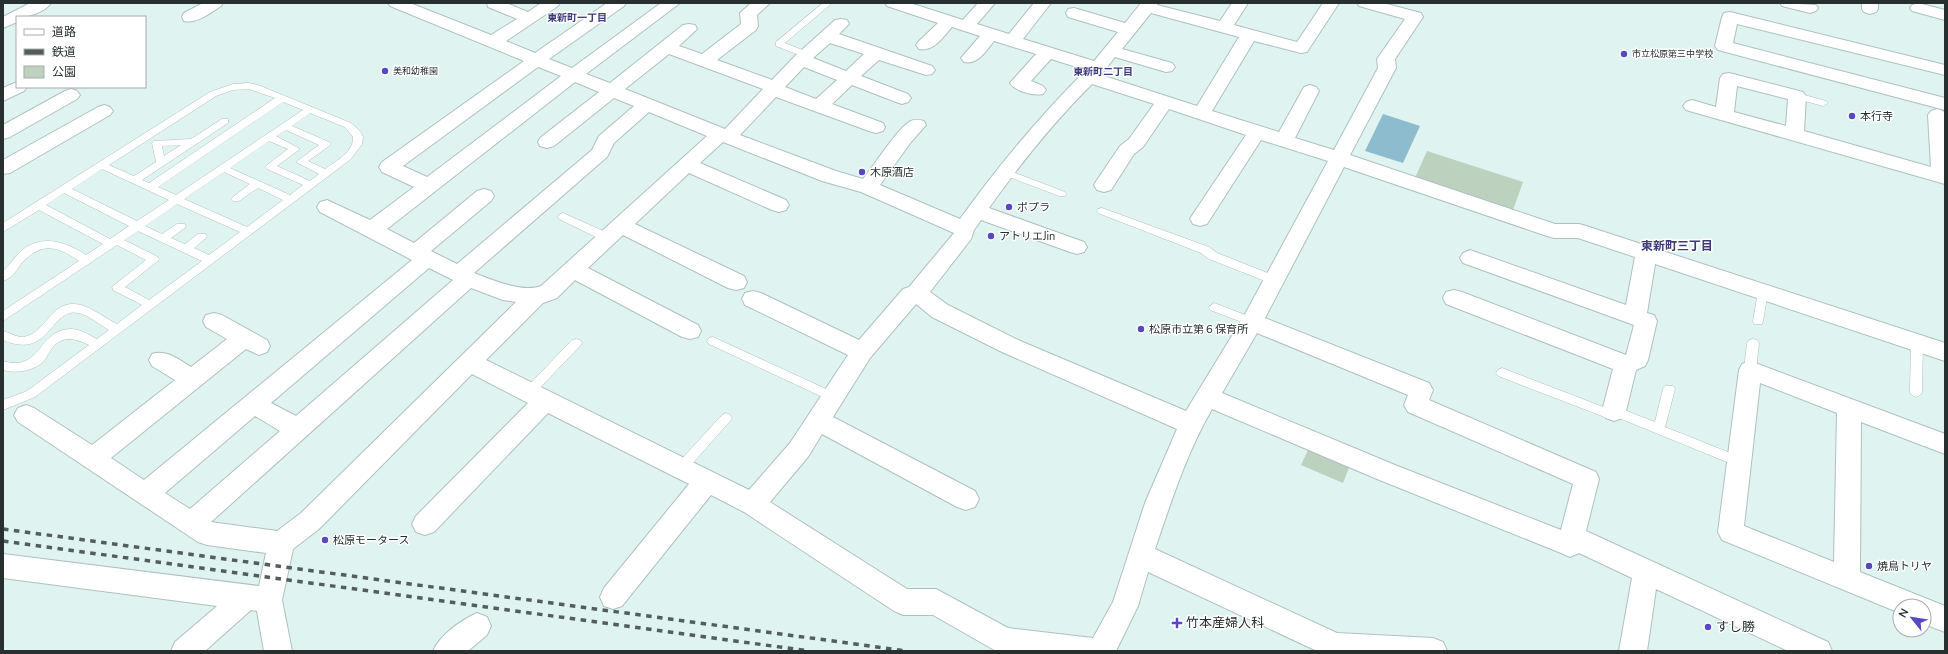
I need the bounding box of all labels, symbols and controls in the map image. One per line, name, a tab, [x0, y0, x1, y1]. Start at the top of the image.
district label: 東新町一丁目	[547, 11, 607, 25]
legend	[16, 16, 146, 88]
text: 道路	[52, 24, 76, 40]
text: 鉄道	[52, 44, 76, 60]
place label: 市立松原第三中学校	[1632, 48, 1713, 60]
marker: 市立松原第三中学校	[1619, 49, 1629, 59]
text: 公園	[52, 64, 76, 80]
place label: 美和幼稚園	[393, 65, 438, 77]
district label: 東新町二丁目	[1073, 65, 1133, 79]
marker: 美和幼稚園	[380, 66, 390, 76]
place label: 本行寺	[1860, 109, 1893, 124]
marker: 本行寺	[1847, 111, 1857, 121]
place label: 木原酒店	[870, 165, 914, 180]
marker: 木原酒店	[857, 167, 867, 177]
place label: ポプラ	[1017, 200, 1050, 215]
marker: ポプラ	[1004, 202, 1014, 212]
place label: アトリエJin	[999, 229, 1055, 244]
marker: アトリエJin	[986, 231, 996, 241]
district label: 東新町三丁目	[1641, 238, 1713, 254]
place label: 松原市立第６保育所	[1149, 322, 1249, 337]
marker: 松原市立第６保育所	[1136, 324, 1146, 334]
place label: 松原モータース	[333, 533, 409, 548]
marker: 松原モータース	[320, 535, 330, 545]
place label: 焼鳥トリヤ	[1877, 559, 1932, 574]
marker: 焼鳥トリヤ	[1864, 561, 1874, 571]
north arrow	[1892, 598, 1932, 638]
text: N	[1895, 606, 1912, 621]
place label: 竹本産婦人科	[1186, 614, 1264, 632]
marker: 竹本産婦人科	[1171, 617, 1183, 629]
place label: すし勝	[1716, 618, 1755, 636]
marker: すし勝	[1703, 622, 1713, 632]

